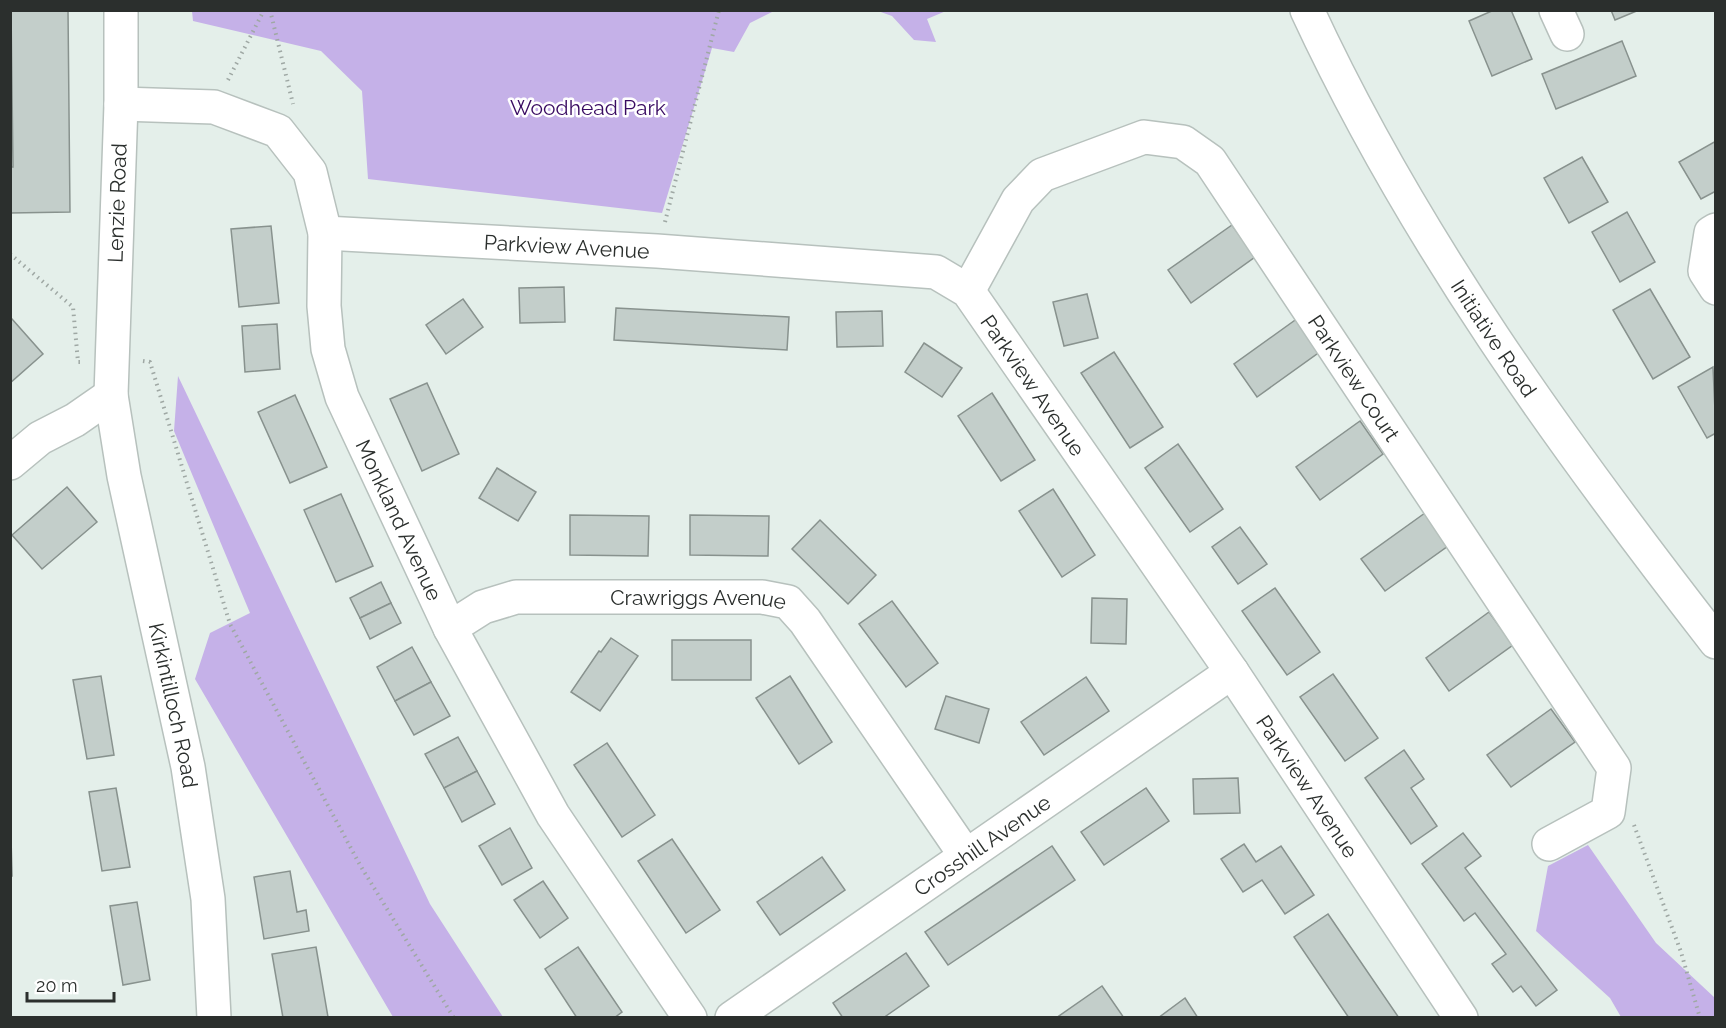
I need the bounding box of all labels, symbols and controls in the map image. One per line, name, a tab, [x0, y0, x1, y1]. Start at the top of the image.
park label: Woodhead Park	[510, 95, 666, 120]
street label: Lenzie Road	[102, 143, 132, 263]
street label: Parkview Avenue	[483, 229, 650, 263]
street label: Initiative Road	[1446, 275, 1542, 401]
street label: Parkview Avenue	[976, 310, 1091, 460]
street label: Parkview Court	[1303, 310, 1405, 446]
street label: Monkland Avenue	[351, 435, 448, 604]
street label: Crawriggs Avenue	[610, 585, 789, 614]
street label: Kirkintilloch Road	[144, 620, 204, 790]
street label: Parkview Avenue	[1251, 710, 1364, 862]
street label: Crosshill Avenue	[909, 789, 1055, 901]
scale bar	[27, 965, 114, 1003]
text: 20 m	[36, 975, 78, 996]

